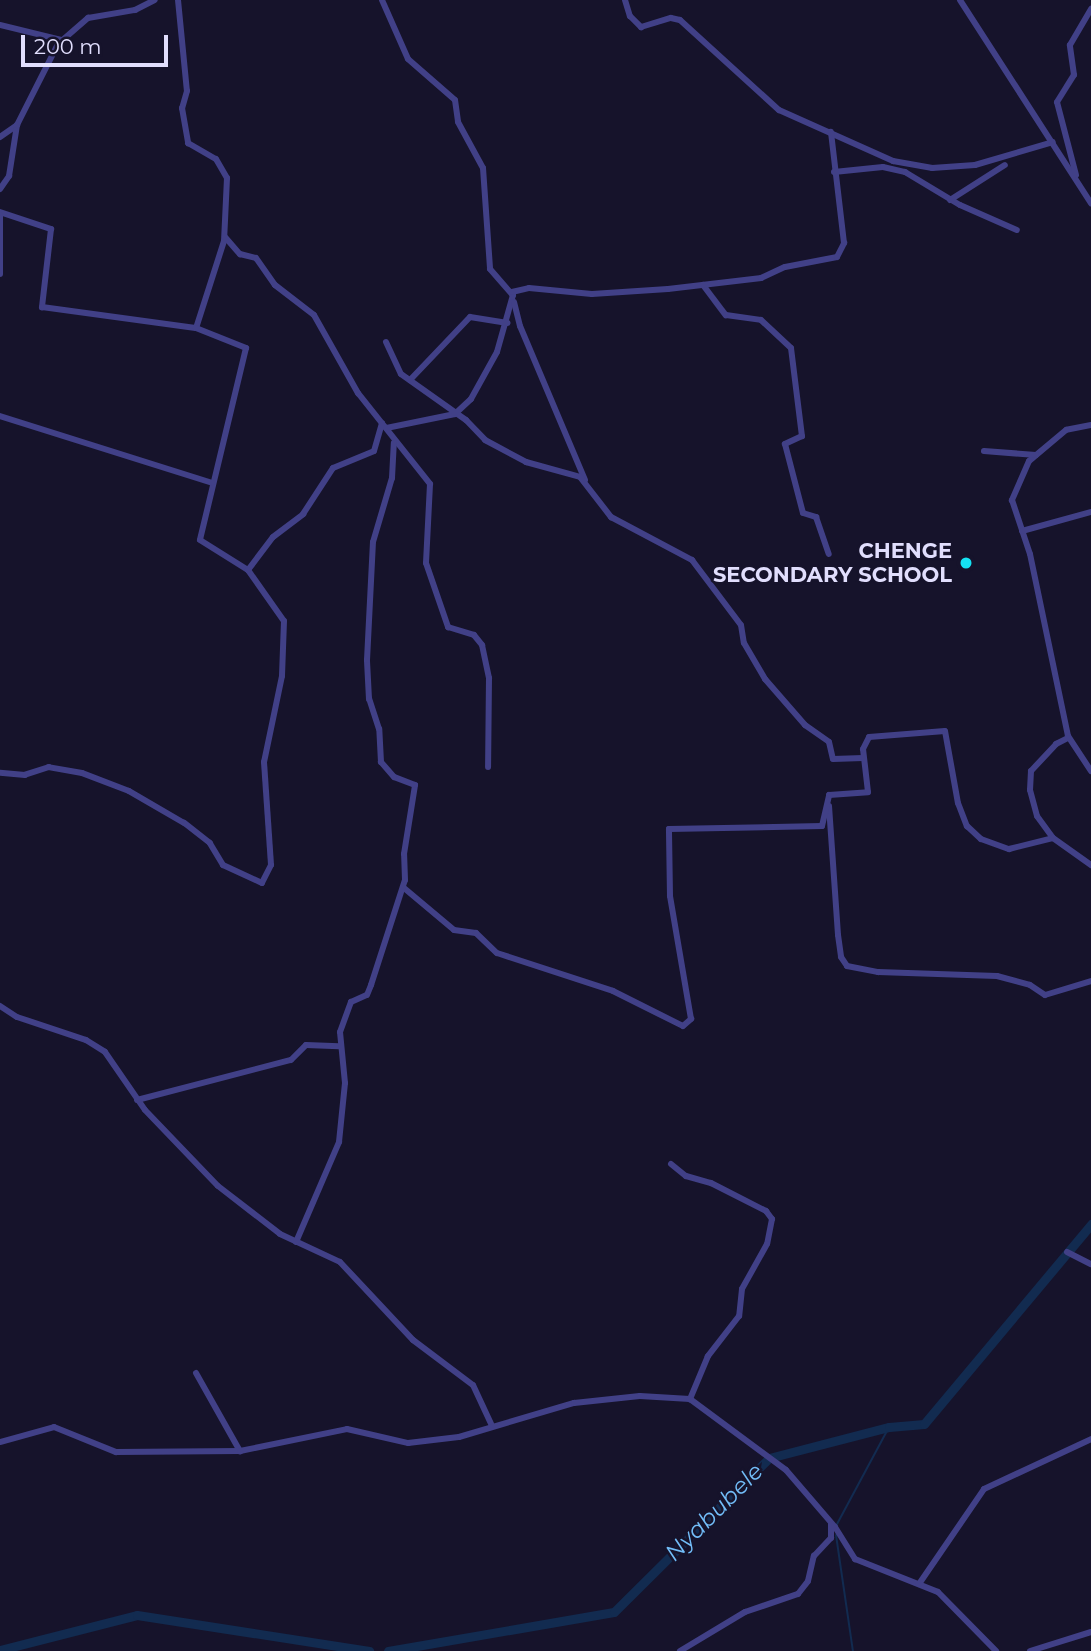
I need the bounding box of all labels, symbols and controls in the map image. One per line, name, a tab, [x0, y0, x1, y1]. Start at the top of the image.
scale bar	[24, 21, 172, 65]
text: 200 m	[34, 34, 101, 59]
place label: CHENGE SECONDARY SCHOOL	[713, 538, 952, 588]
marker: CHENGE SECONDARY SCHOOL	[958, 555, 974, 571]
water label: Nyabubele	[659, 1457, 769, 1567]

